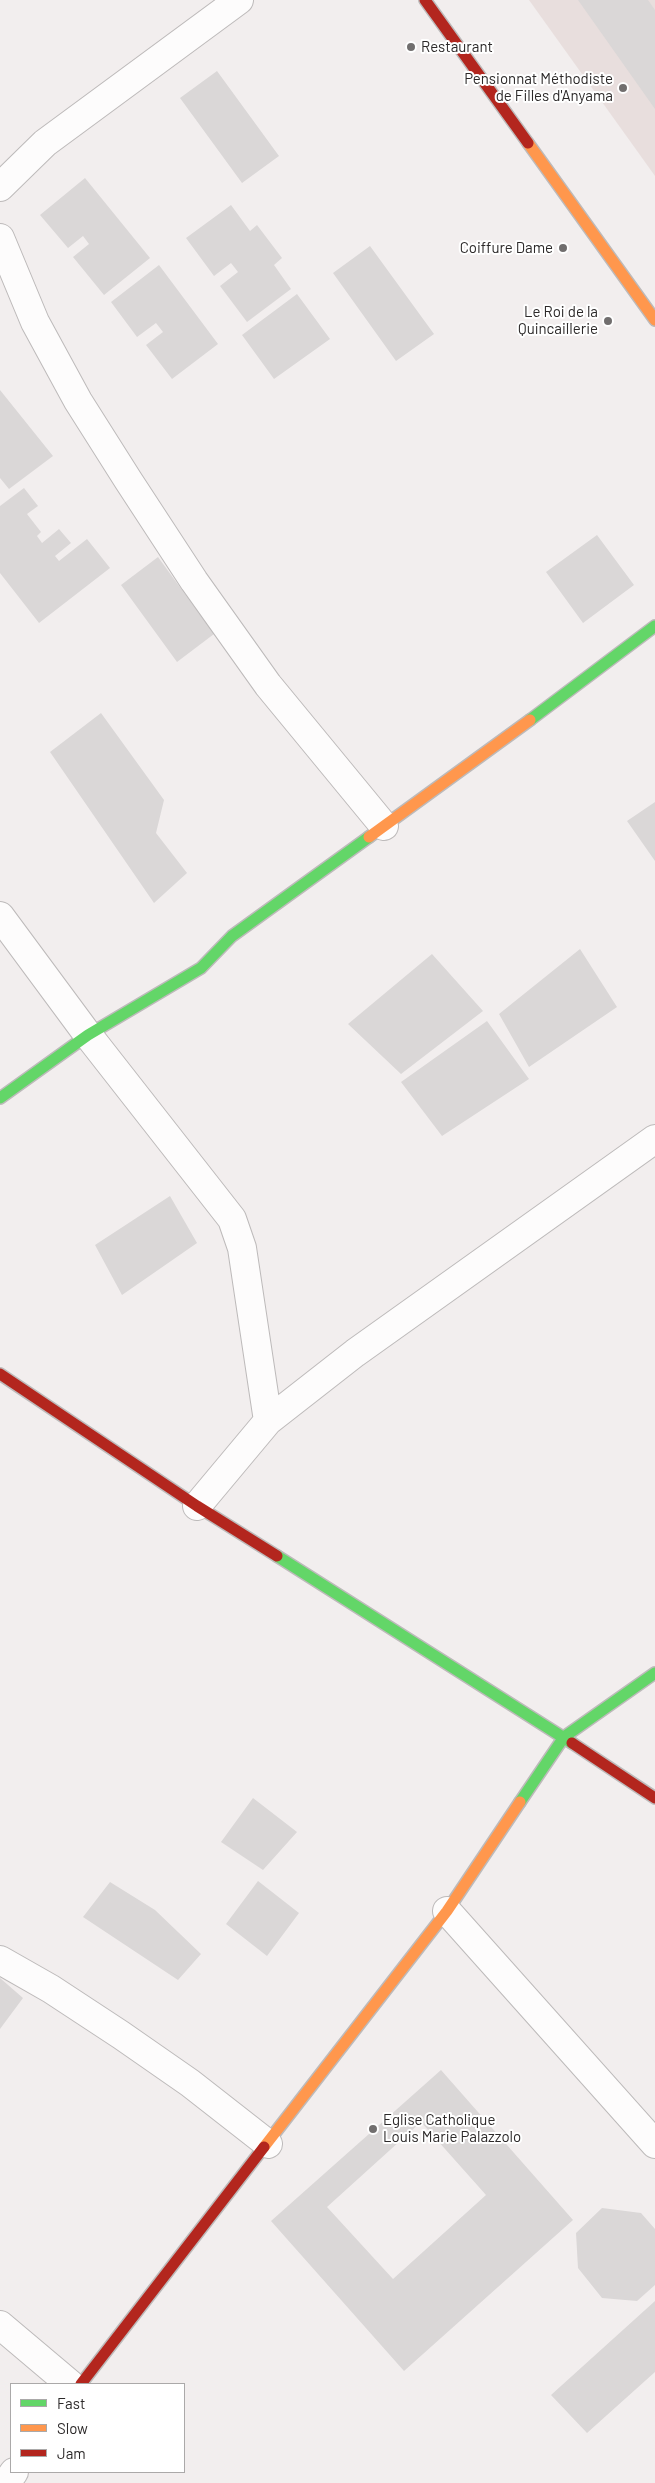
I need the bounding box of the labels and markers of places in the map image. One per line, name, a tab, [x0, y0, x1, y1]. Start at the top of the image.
place label: Restaurant	[421, 38, 493, 56]
marker: Restaurant	[405, 41, 417, 53]
place label: Pensionnat Méthodiste de Filles d'Anyama	[464, 70, 613, 105]
marker: Pensionnat Méthodiste de Filles d'Anyama	[617, 82, 629, 94]
place label: Coiffure Dame	[460, 239, 553, 257]
marker: Coiffure Dame	[557, 242, 569, 254]
place label: Le Roi de la Quincaillerie	[518, 303, 598, 338]
marker: Le Roi de la Quincaillerie	[602, 315, 614, 327]
place label: Eglise Catholique Louis Marie Palazzolo	[383, 2111, 521, 2146]
marker: Eglise Catholique Louis Marie Palazzolo	[367, 2123, 379, 2135]

